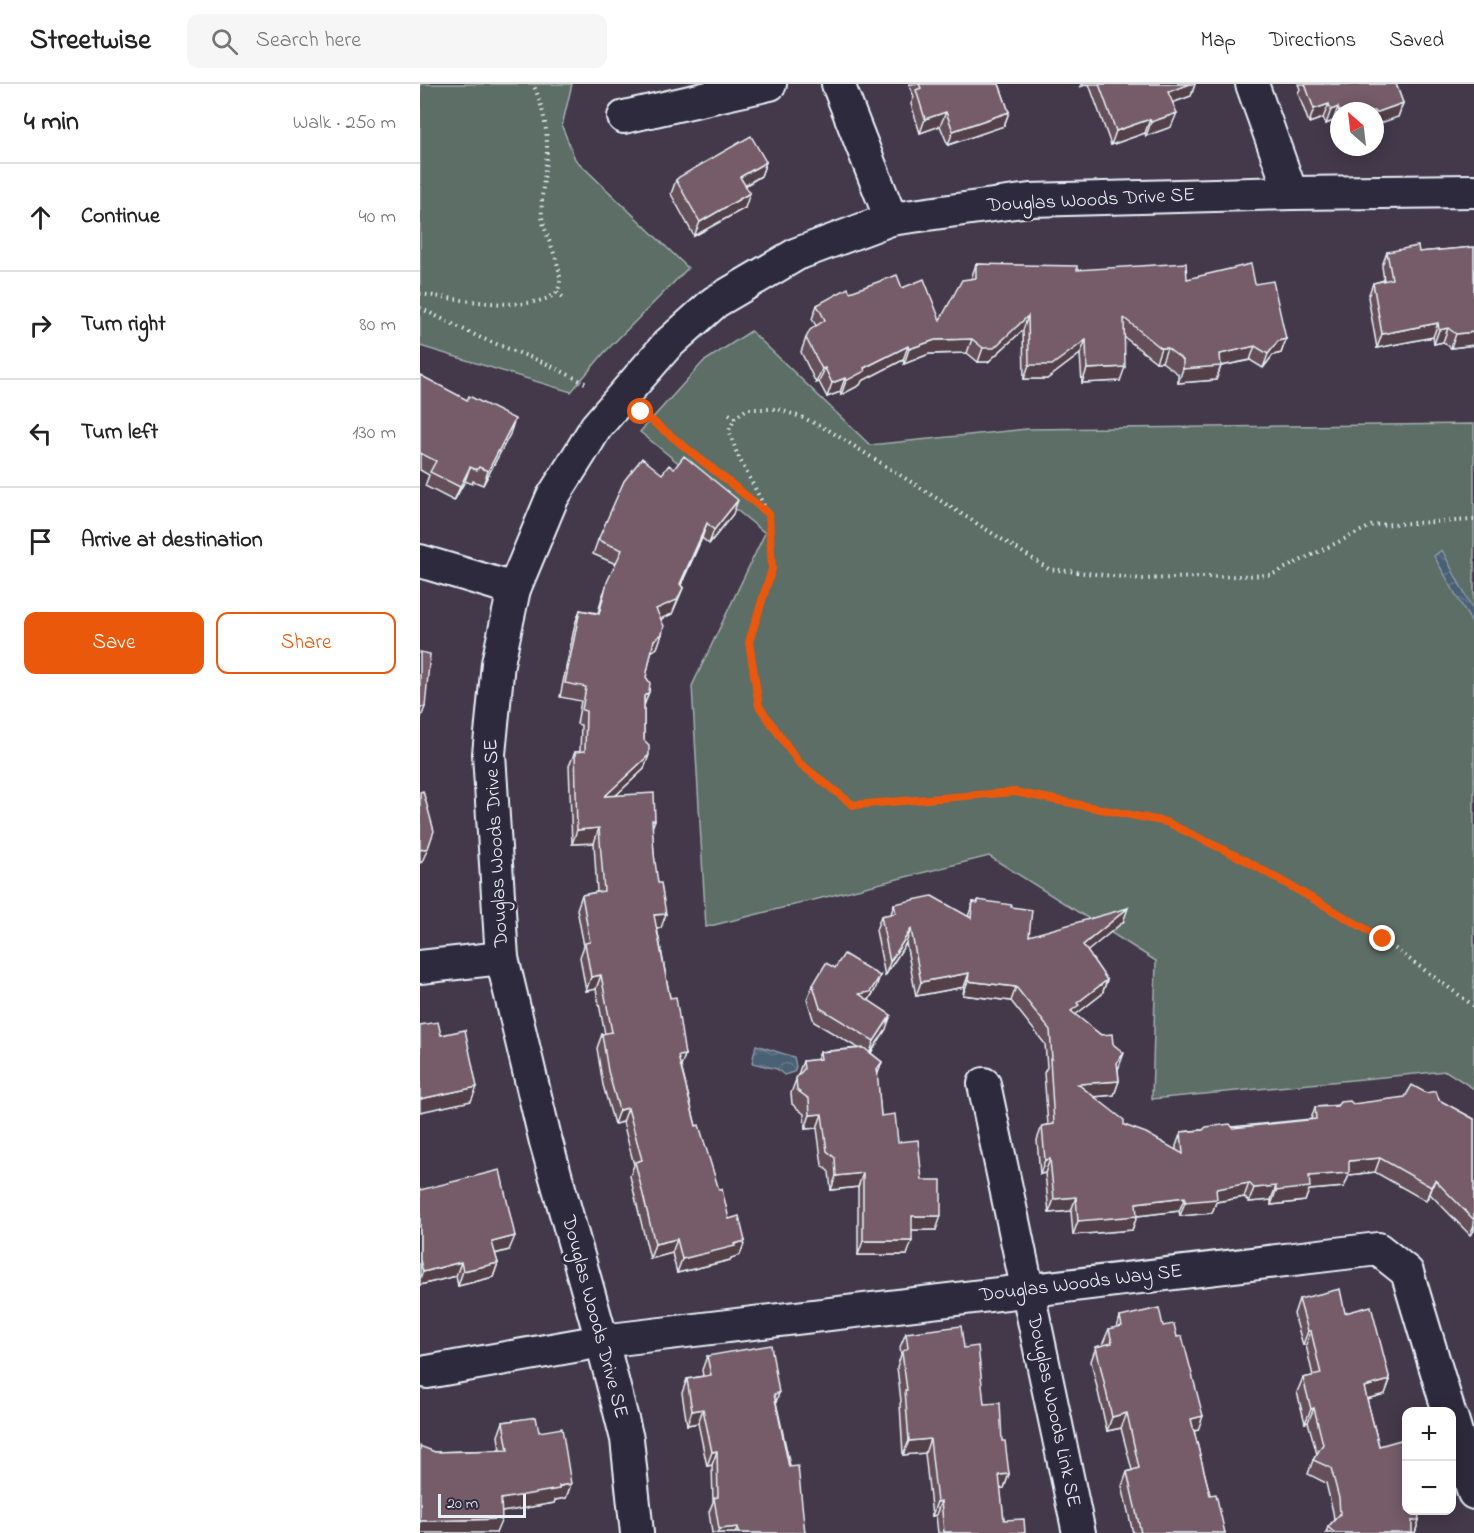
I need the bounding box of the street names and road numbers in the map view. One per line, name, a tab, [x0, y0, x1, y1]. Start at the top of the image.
street label: Douglas Woods Drive SE	[985, 181, 1196, 222]
street label: Douglas Woods Drive SE	[477, 738, 518, 949]
street label: Douglas Woods Drive SE	[552, 1212, 635, 1422]
street label: Douglas Woods Way SE	[977, 1257, 1184, 1312]
street label: Douglas Woods Link SE	[1017, 1311, 1088, 1510]

